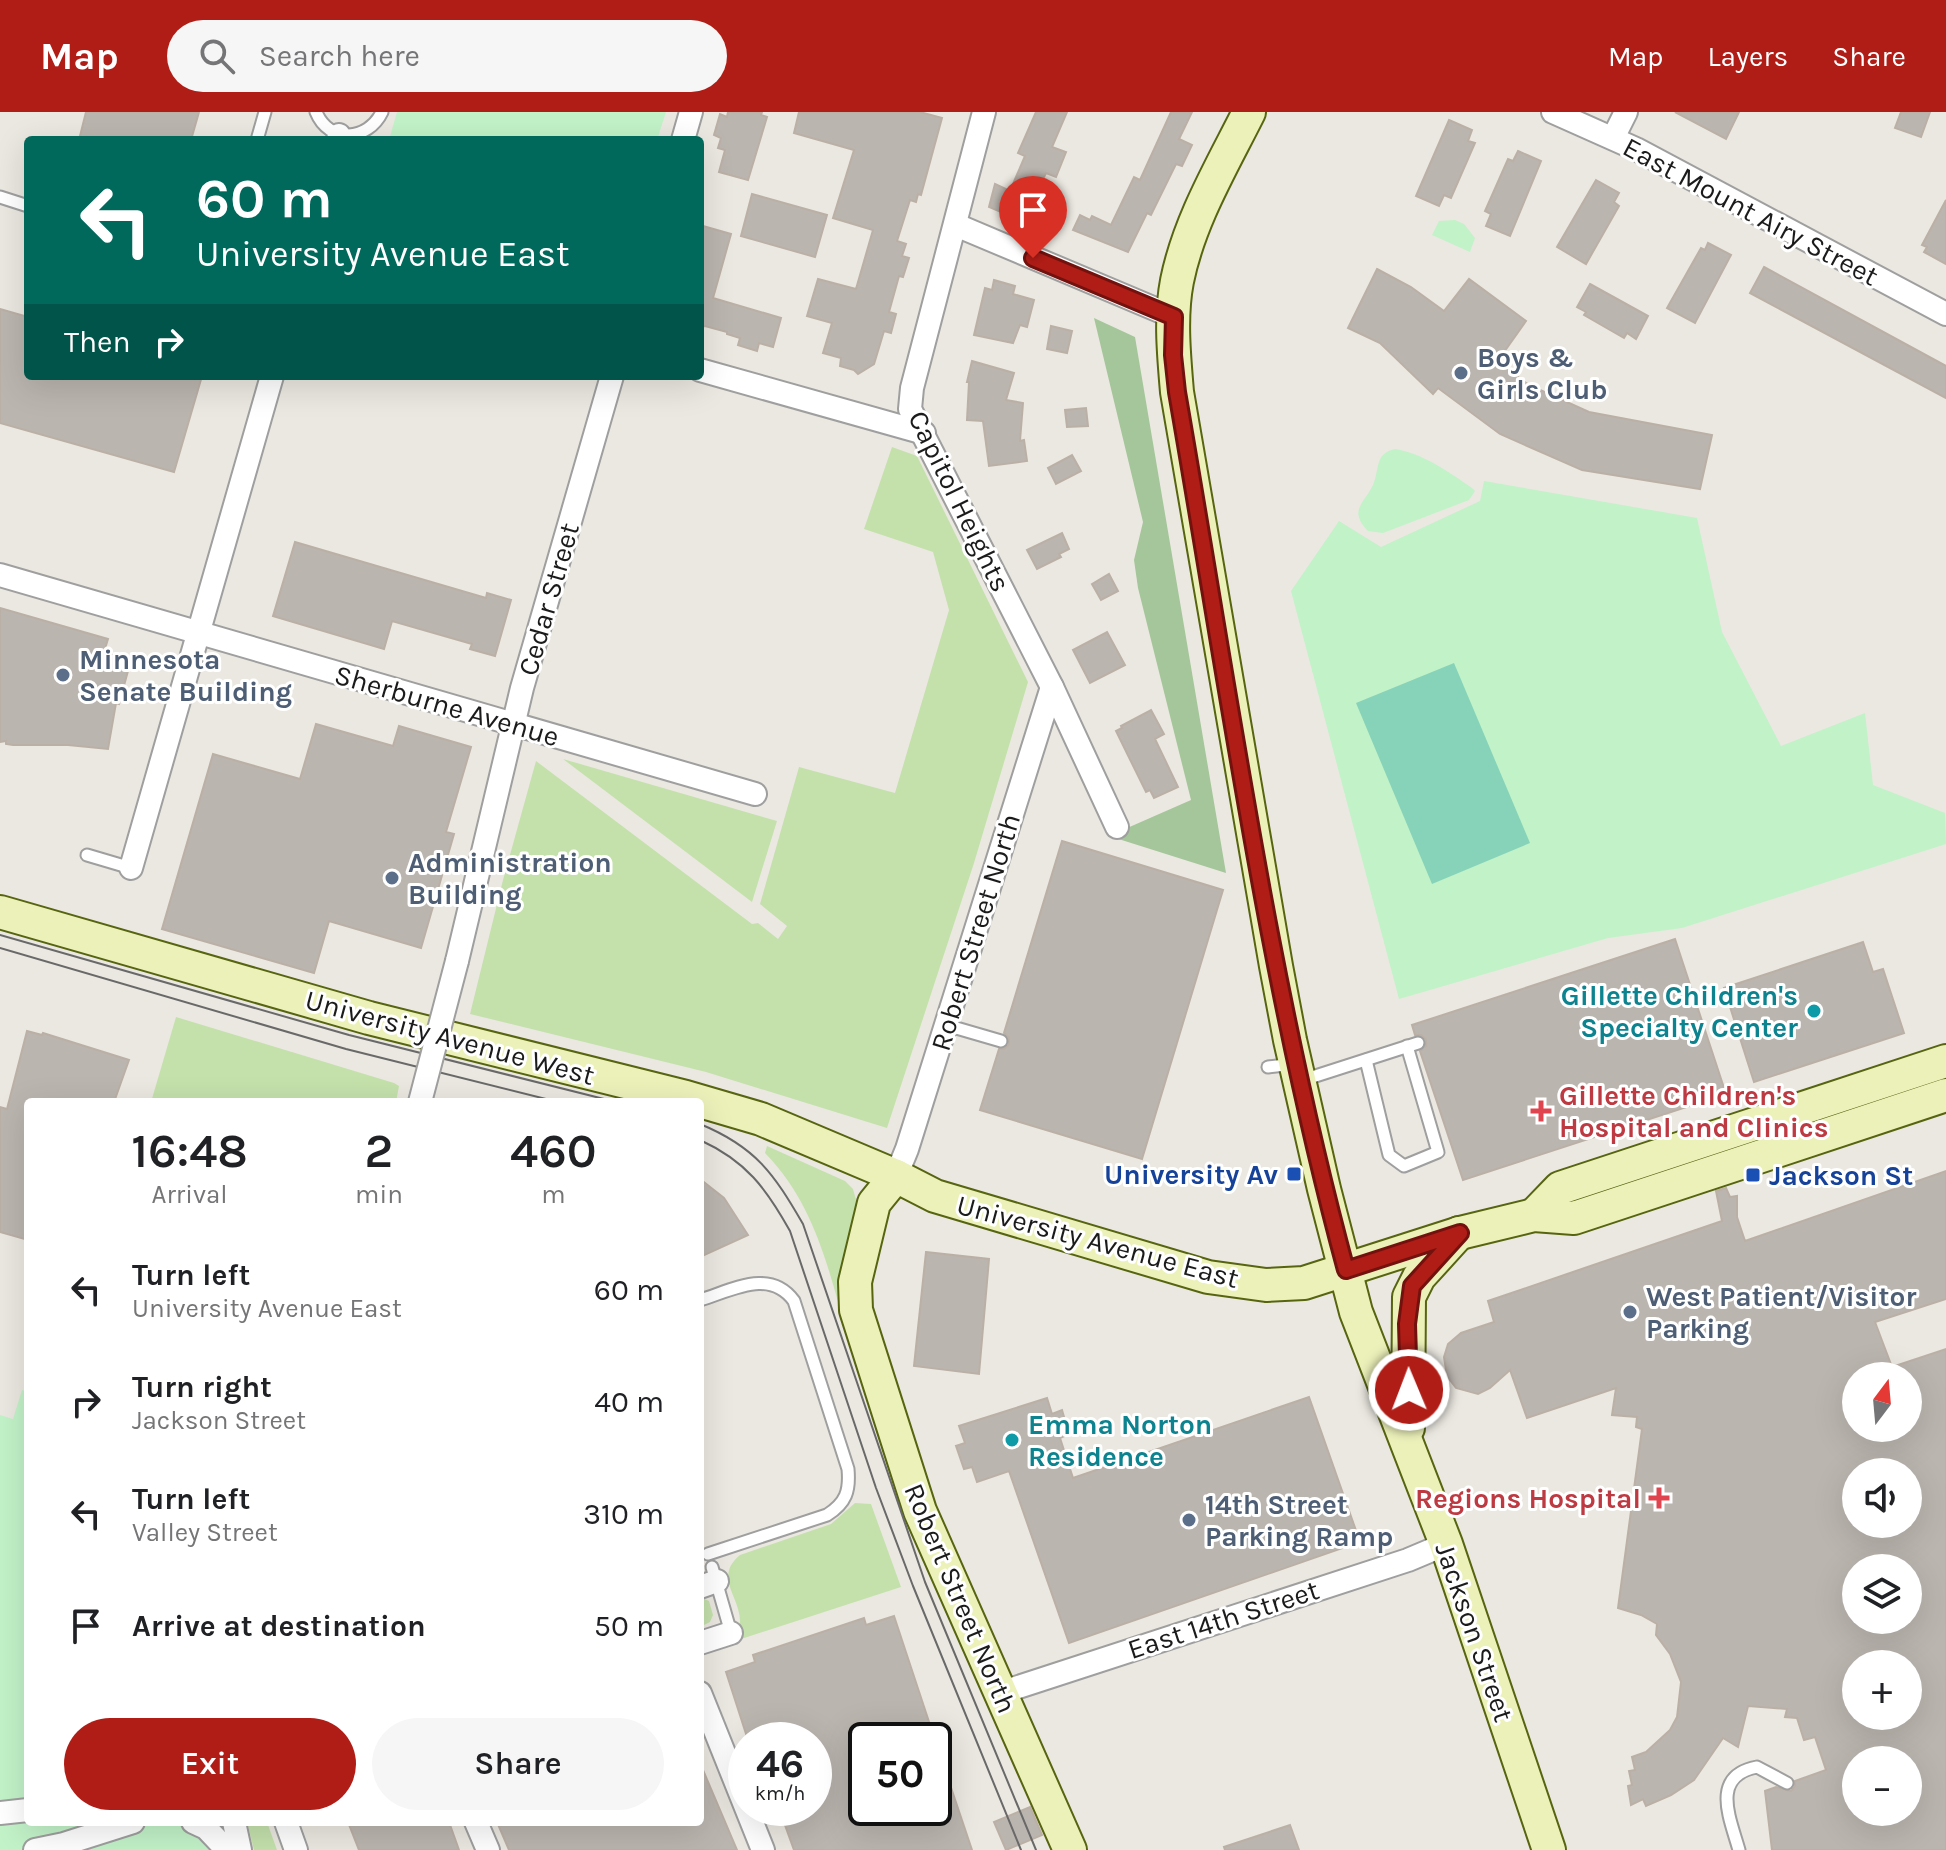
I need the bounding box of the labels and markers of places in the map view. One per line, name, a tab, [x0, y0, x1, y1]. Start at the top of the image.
pin	[999, 176, 1067, 258]
place label: Boys & Girls Club	[1477, 341, 1608, 406]
marker: Boys & Girls Club	[1452, 364, 1470, 382]
place label: Minnesota Senate Building	[79, 643, 292, 708]
marker: Minnesota Senate Building	[54, 666, 72, 684]
place label: Administration Building	[408, 846, 612, 911]
marker: Administration Building	[383, 869, 401, 887]
place label: Gillette Children's Specialty Center	[1561, 979, 1798, 1044]
marker: Gillette Children's Specialty Center	[1805, 1002, 1823, 1020]
place label: Gillette Children's Hospital and Clinics	[1559, 1079, 1828, 1144]
marker: Gillette Children's Hospital and Clinics	[1530, 1100, 1552, 1122]
place label: University Av	[1104, 1158, 1278, 1191]
place label: Jackson St	[1769, 1159, 1913, 1192]
marker: University Av	[1285, 1165, 1303, 1183]
marker: Jackson St	[1744, 1166, 1762, 1184]
place label: West Patient/Visitor Parking	[1646, 1280, 1916, 1345]
marker: West Patient/Visitor Parking	[1621, 1303, 1639, 1321]
place label: Emma Norton Residence	[1028, 1408, 1212, 1473]
marker: Emma Norton Residence	[1003, 1431, 1021, 1449]
place label: Regions Hospital	[1415, 1482, 1641, 1515]
marker: Regions Hospital	[1648, 1487, 1670, 1509]
place label: 14th Street Parking Ramp	[1205, 1488, 1393, 1553]
marker: 14th Street Parking Ramp	[1180, 1511, 1198, 1529]

